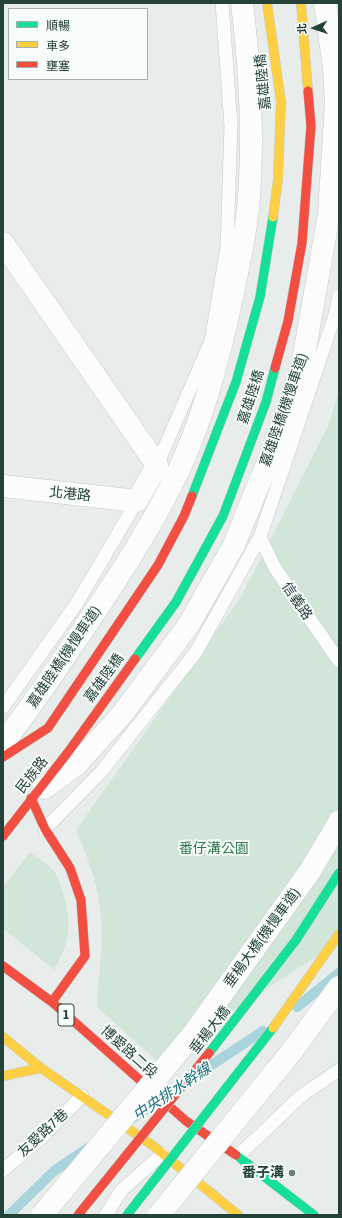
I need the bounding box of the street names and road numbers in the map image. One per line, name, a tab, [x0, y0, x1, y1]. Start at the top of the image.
street label: 嘉雄陸橋	[252, 53, 274, 111]
street label: 嘉雄陸橋(機慢車道)	[257, 351, 311, 469]
street label: 嘉雄陸橋	[234, 368, 268, 426]
street label: 北港路	[48, 483, 92, 505]
street label: 信義路	[278, 579, 316, 623]
street label: 嘉雄陸橋(機慢車道)	[24, 603, 104, 711]
street label: 嘉雄陸橋	[81, 650, 127, 706]
street label: 民族路	[12, 753, 52, 797]
street label: 垂楊大橋(機慢車道)	[220, 885, 304, 991]
street label: 垂楊大橋	[186, 1003, 234, 1057]
road number: 1	[58, 1004, 74, 1026]
street label: 博愛路二段	[97, 1022, 161, 1082]
street label: 友愛路7巷	[14, 1106, 72, 1160]

